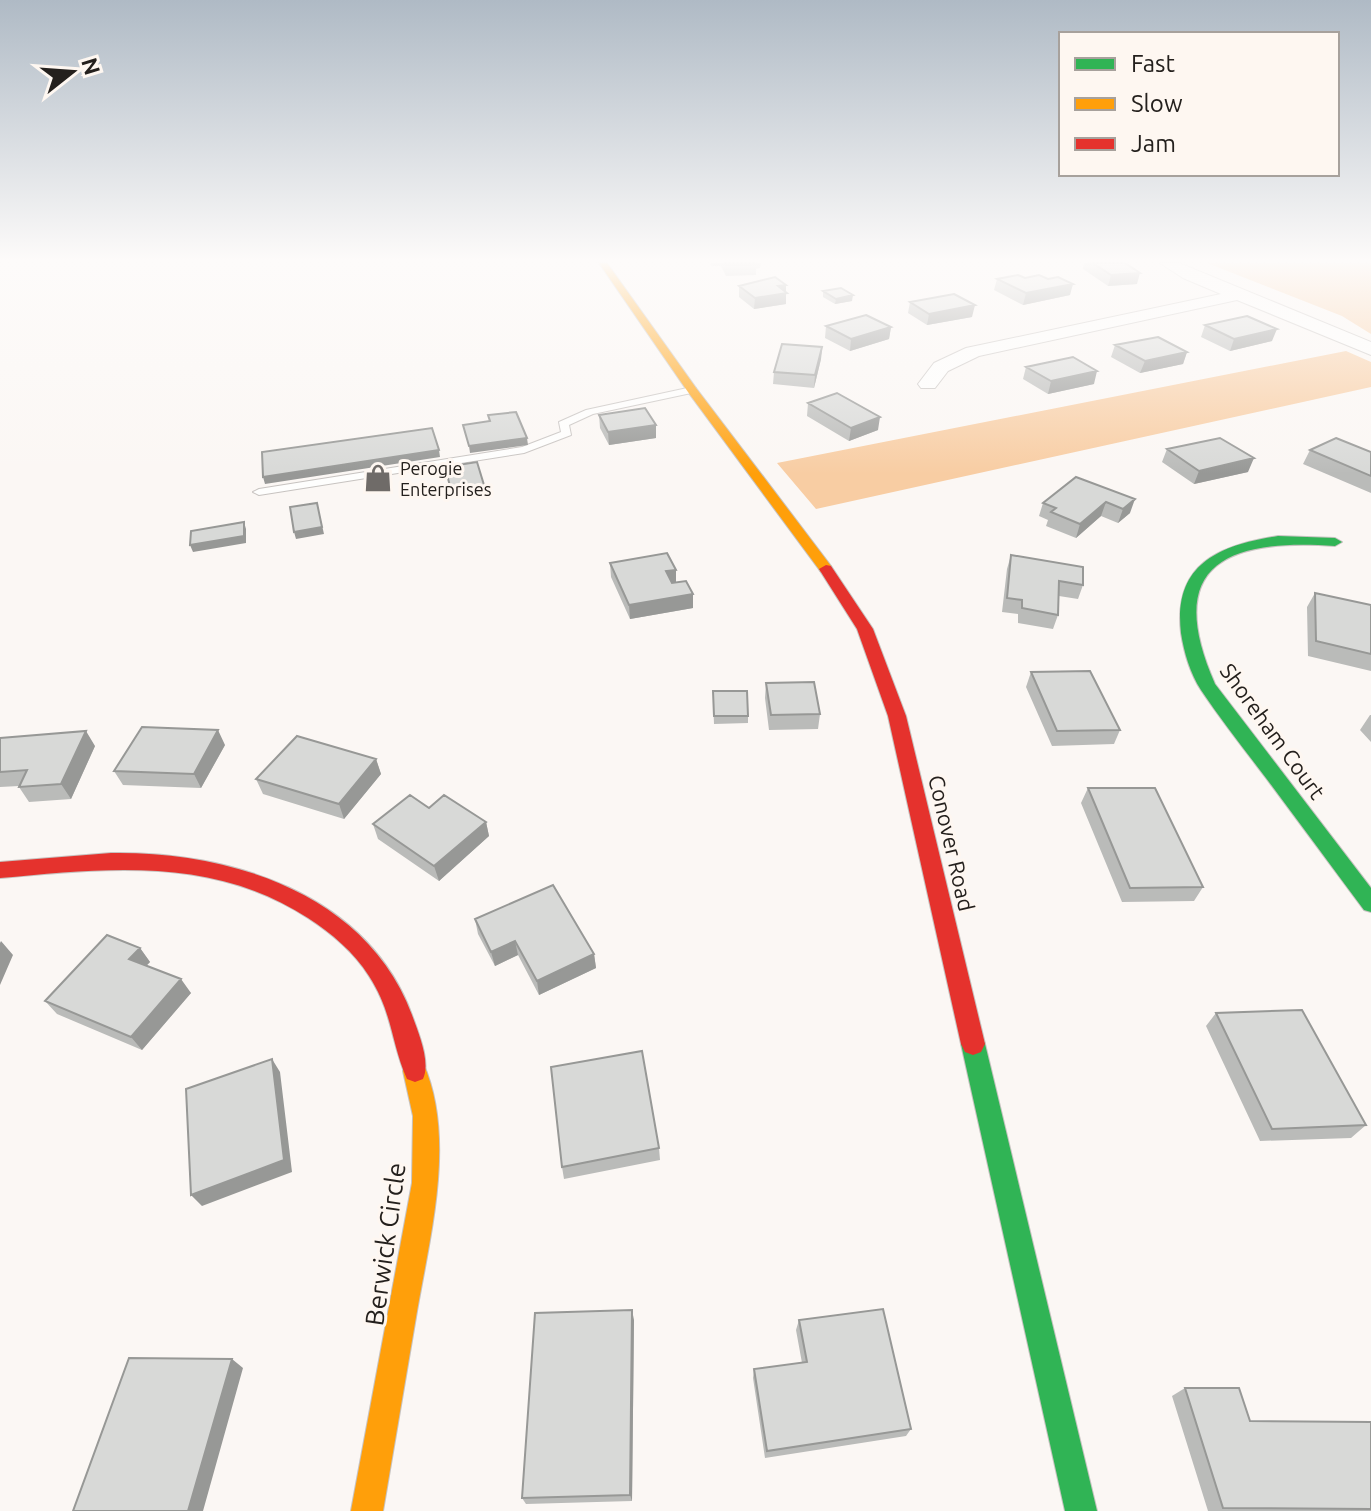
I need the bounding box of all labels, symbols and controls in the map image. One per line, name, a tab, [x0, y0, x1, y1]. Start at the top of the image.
north arrow	[32, 32, 112, 112]
legend	[1059, 32, 1339, 176]
text: Fast	[1131, 50, 1175, 77]
text: N	[77, 54, 106, 78]
text: Slow	[1131, 90, 1183, 117]
text: Jam	[1131, 130, 1176, 157]
place label: Perogie Enterprises	[400, 458, 492, 499]
shop icon: Perogie Enterprises	[363, 463, 393, 493]
street label: Shoreham Court	[1216, 658, 1331, 804]
street label: Conover Road	[924, 773, 980, 913]
street label: Berwick Circle	[359, 1161, 411, 1327]

